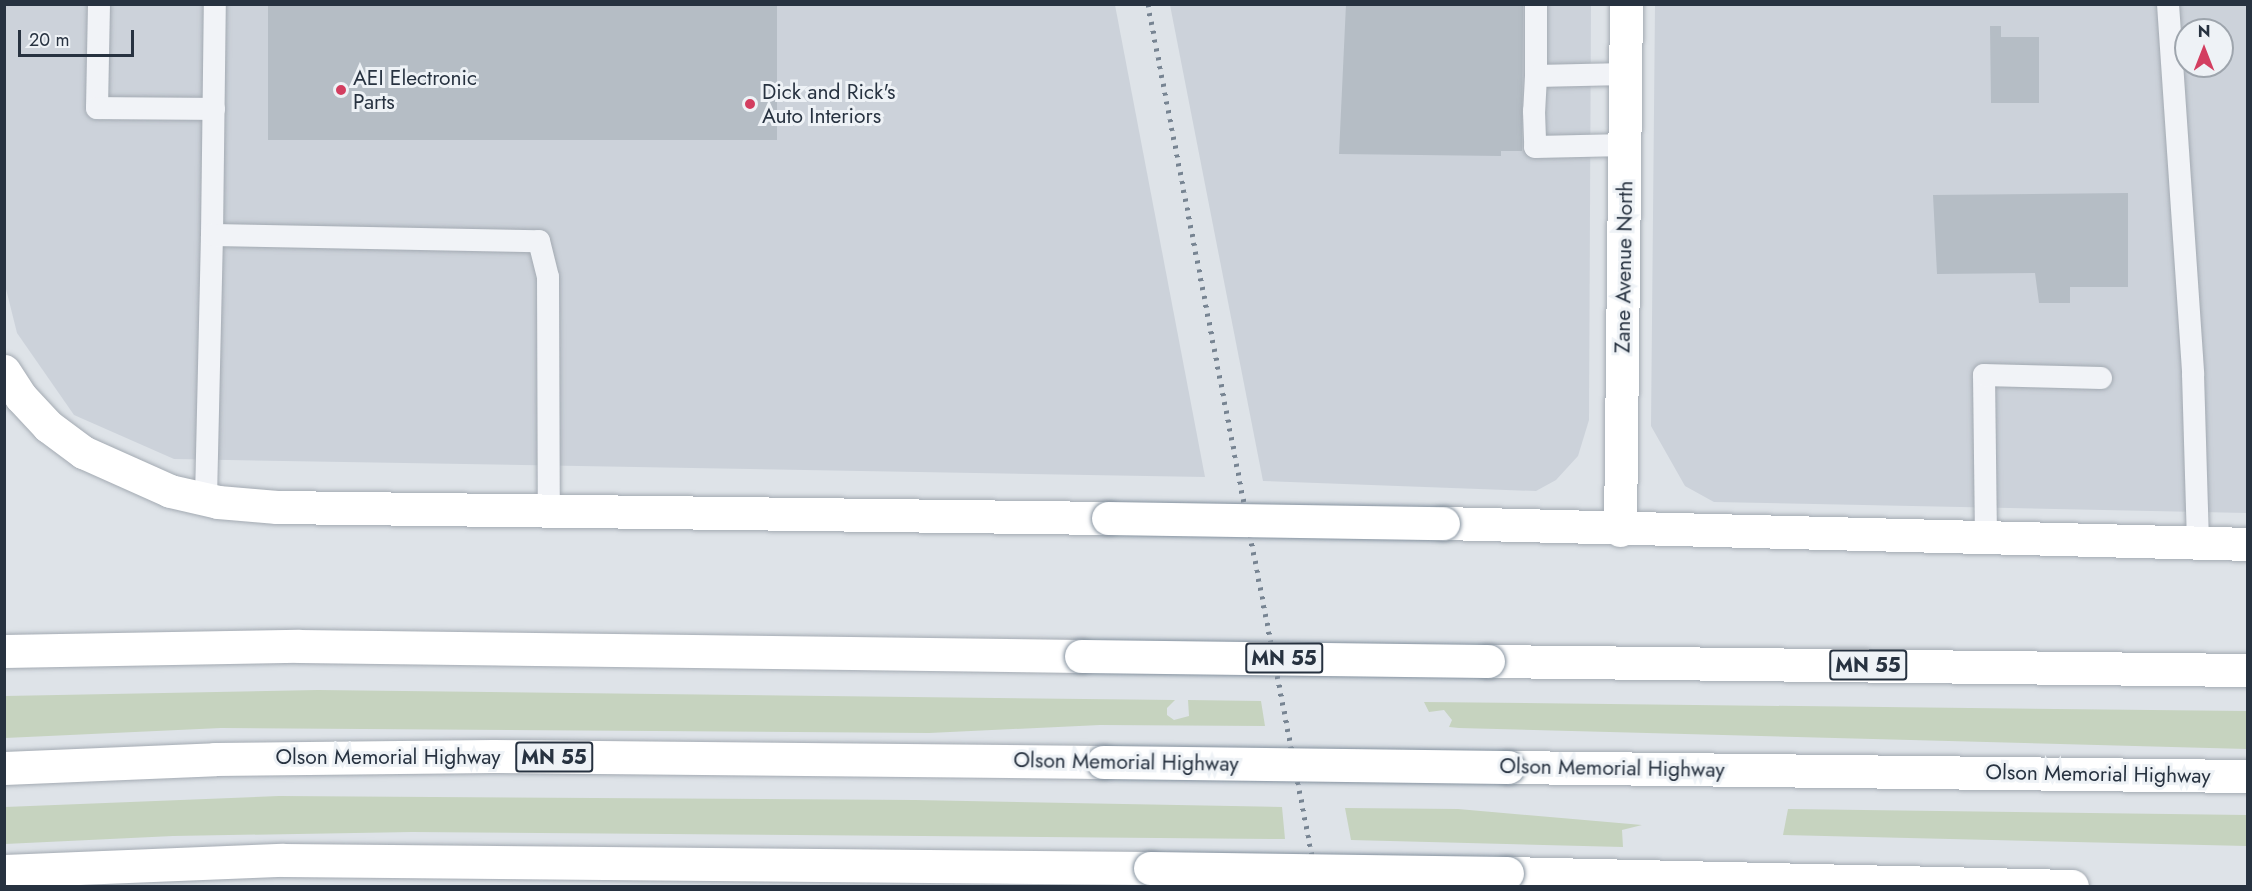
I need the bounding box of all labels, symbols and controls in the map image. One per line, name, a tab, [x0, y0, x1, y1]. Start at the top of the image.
scale bar	[21, 18, 136, 56]
north arrow	[2174, 18, 2234, 78]
text: N	[2198, 20, 2210, 43]
text: 20 m	[29, 27, 69, 53]
place label: AEI Electronic Parts	[353, 65, 477, 115]
place label: Dick and Rick's Auto Interiors	[762, 79, 896, 129]
marker: AEI Electronic Parts	[334, 83, 348, 97]
marker: Dick and Rick's Auto Interiors	[743, 97, 757, 111]
street label: Zane Avenue North	[1610, 181, 1638, 353]
road number: MN 55	[1245, 641, 1323, 675]
road number: MN 55	[1829, 648, 1907, 682]
road number: MN 55	[515, 740, 593, 774]
street label: Olson Memorial Highway	[275, 744, 501, 770]
street label: Olson Memorial Highway	[1013, 747, 1239, 777]
street label: Olson Memorial Highway	[1499, 753, 1725, 783]
street label: Olson Memorial Highway	[1985, 759, 2211, 789]

